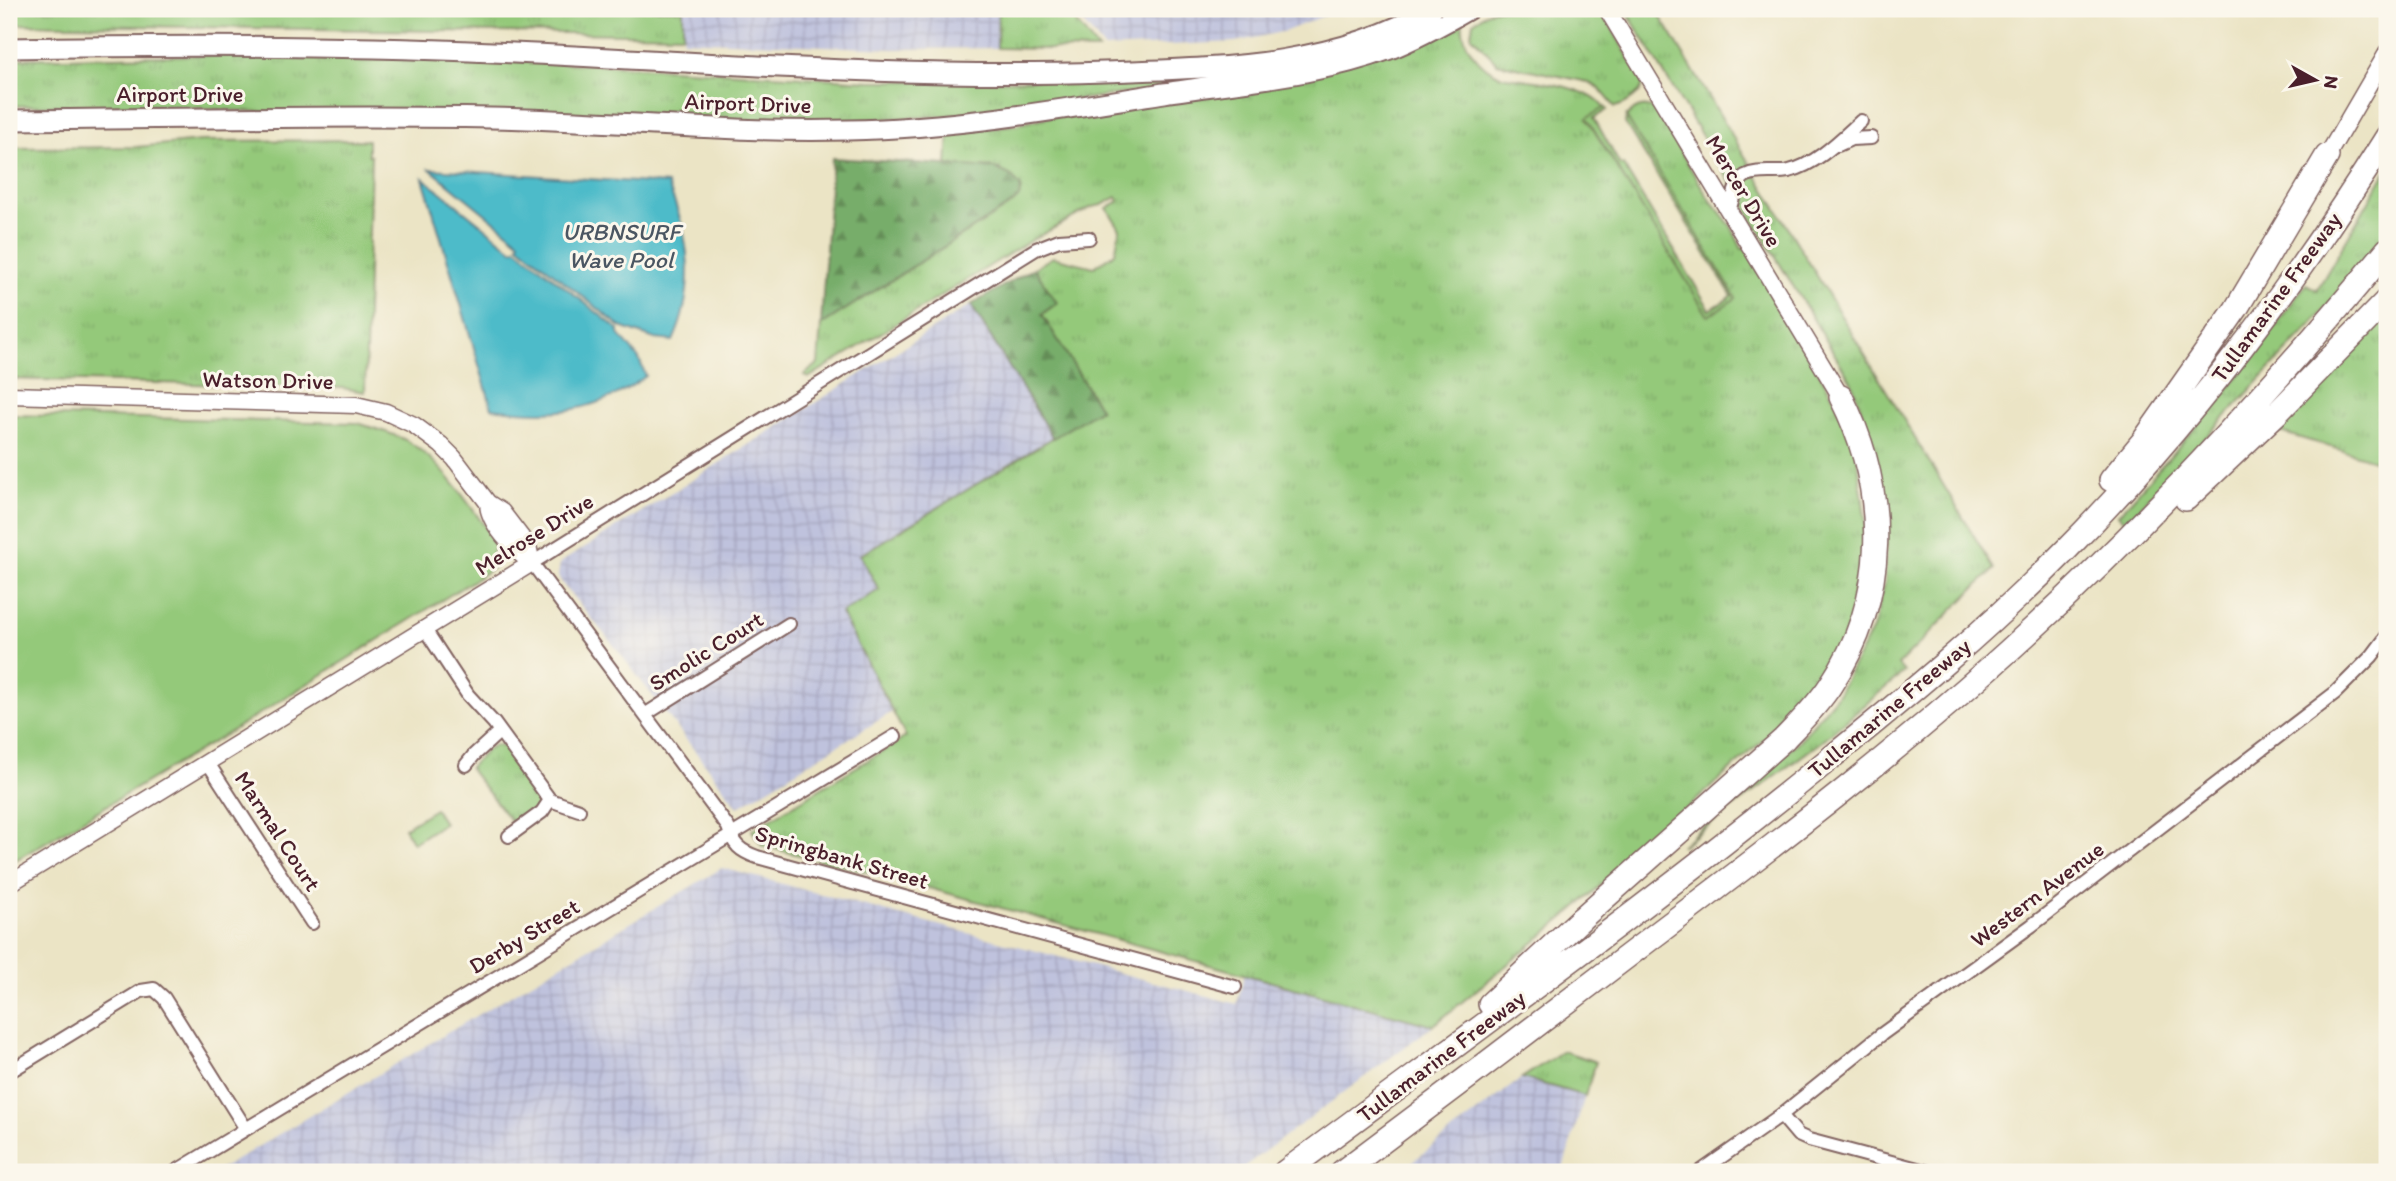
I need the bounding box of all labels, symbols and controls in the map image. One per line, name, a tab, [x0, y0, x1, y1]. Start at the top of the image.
north arrow	[2280, 46, 2350, 116]
text: N	[2319, 74, 2344, 90]
street label: Airport Drive	[116, 80, 244, 108]
street label: Airport Drive	[684, 87, 812, 119]
street label: Mercer Drive	[1700, 130, 1788, 252]
street label: Tullamarine Freeway	[2205, 206, 2347, 388]
water label: URBNSURF Wave Pool	[562, 217, 684, 274]
street label: Watson Drive	[202, 365, 334, 395]
street label: Melrose Drive	[470, 487, 598, 581]
street label: Smolic Court	[644, 605, 769, 697]
street label: Tullamarine Freeway	[1802, 632, 1976, 784]
street label: Marmal Court	[229, 766, 327, 897]
street label: Springbank Street	[752, 819, 932, 895]
street label: Western Avenue	[1965, 835, 2109, 953]
street label: Derby Street	[464, 892, 585, 980]
street label: Tullamarine Freeway	[1351, 983, 1531, 1128]

